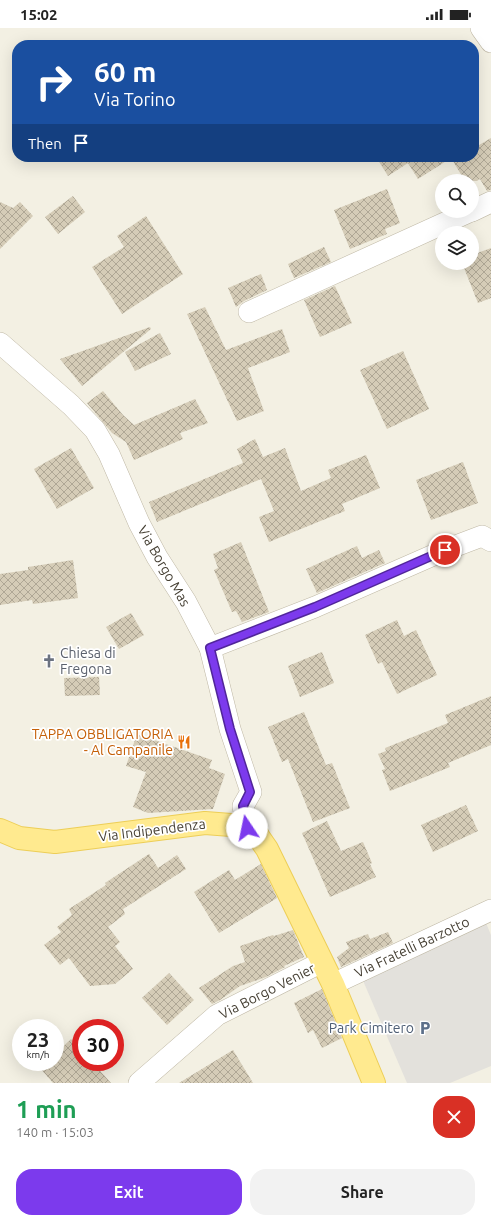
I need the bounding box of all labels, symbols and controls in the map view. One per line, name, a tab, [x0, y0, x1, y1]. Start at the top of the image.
text: 15:02	[20, 6, 58, 23]
icon: right	[28, 56, 80, 108]
text: 60 m	[94, 56, 156, 87]
text: Via Torino	[94, 89, 175, 109]
icon: arrive	[70, 132, 92, 154]
text: Then	[28, 135, 62, 152]
map controls	[435, 174, 479, 270]
button: search	[435, 174, 479, 218]
button: layers	[435, 226, 479, 270]
street label: Via Borgo Mas	[134, 523, 194, 609]
pin	[428, 533, 462, 567]
icon: arrive	[434, 539, 456, 561]
place label: Chiesa di Fregona	[60, 645, 116, 677]
church icon: Chiesa di Fregona	[41, 653, 57, 669]
place label: TAPPA OBBLIGATORIA - Al Campanile	[32, 726, 173, 758]
restaurant icon: TAPPA OBBLIGATORIA - Al Campanile	[176, 734, 192, 750]
position arrow	[226, 807, 268, 849]
street label: Via Indipendenza	[98, 815, 206, 845]
street label: Via Fratelli Barzotto	[352, 913, 472, 981]
street label: Via Borgo Venier	[216, 960, 318, 1022]
speed limit sign: 30	[72, 1019, 124, 1071]
place label: Park Cimitero	[329, 1020, 414, 1036]
parking icon: Park Cimitero	[417, 1020, 433, 1036]
text: 23	[27, 1028, 49, 1051]
text: km/h	[26, 1049, 50, 1060]
text: 1 min	[16, 1096, 77, 1123]
button: close	[433, 1096, 475, 1138]
text: 140 m · 15:03	[16, 1125, 94, 1139]
button: Exit	[16, 1169, 242, 1215]
button: Share	[250, 1169, 475, 1215]

